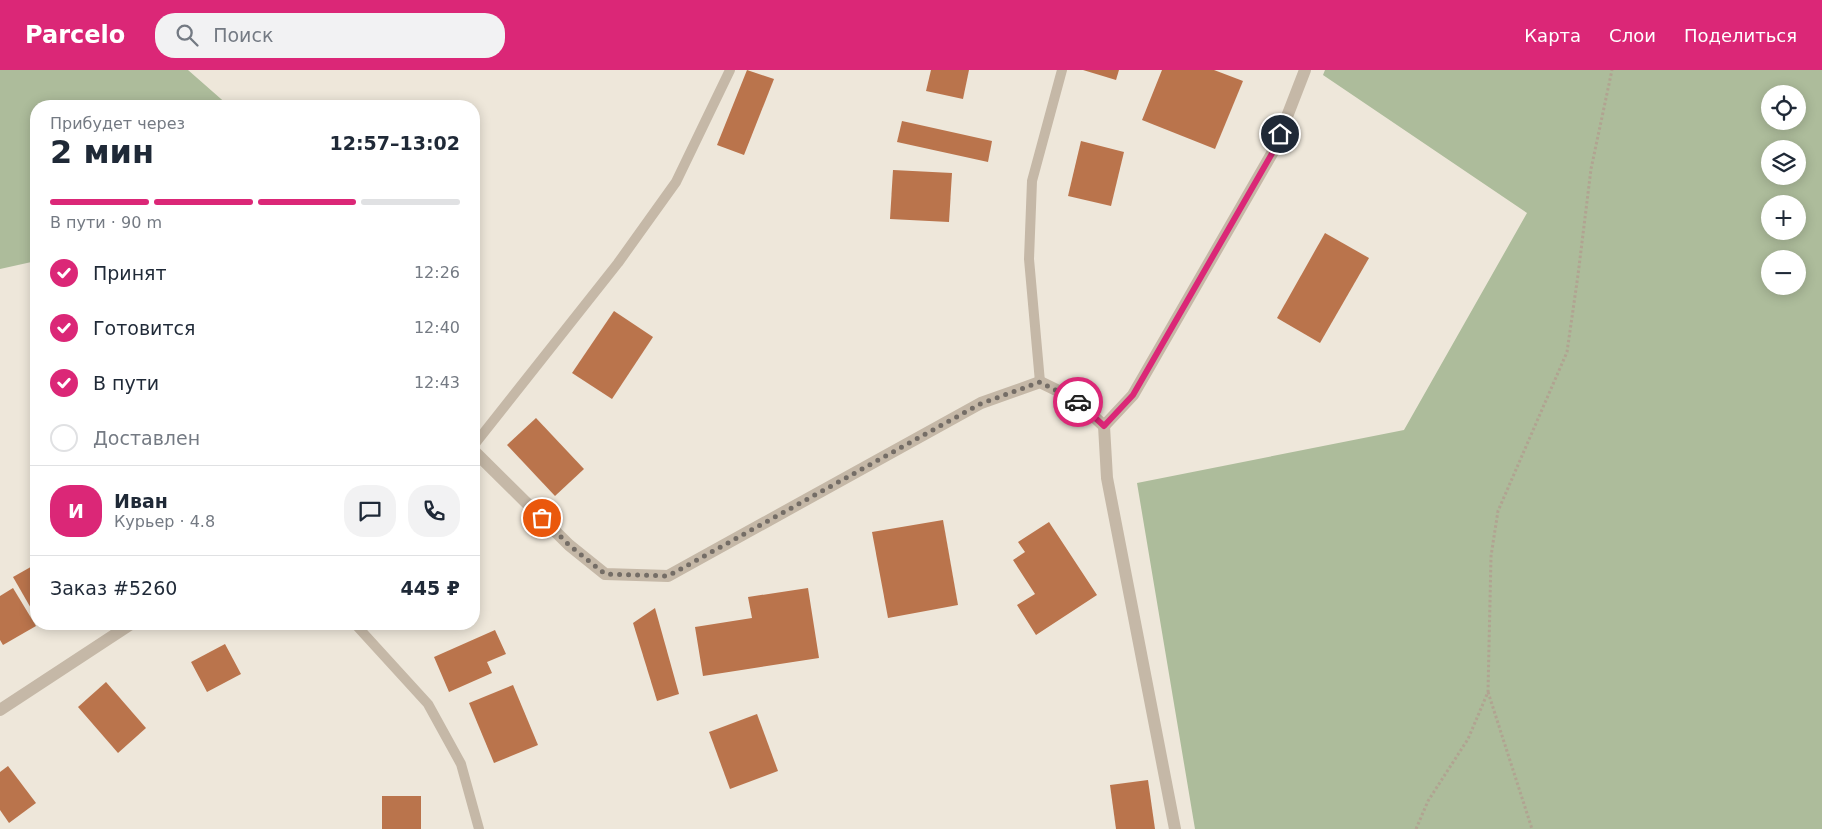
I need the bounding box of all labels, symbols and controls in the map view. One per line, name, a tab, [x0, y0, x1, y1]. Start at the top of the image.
search box	[155, 13, 505, 58]
text: Parcelo	[25, 21, 125, 49]
icon: search	[173, 21, 201, 49]
text: Поиск	[213, 24, 273, 46]
text: Карта	[1524, 25, 1581, 46]
text: Слои	[1609, 25, 1656, 46]
text: Поделиться	[1684, 25, 1797, 46]
map controls	[1761, 85, 1806, 295]
button: locate	[1761, 85, 1806, 130]
pin	[1259, 113, 1301, 155]
text: Прибудет через	[50, 114, 185, 133]
icon: home	[1266, 120, 1294, 148]
text: 12:57–13:02	[330, 132, 460, 154]
text: 2 мин	[50, 133, 154, 171]
button: layers	[1761, 140, 1806, 185]
button: +	[1761, 195, 1806, 240]
text: В пути · 90 m	[50, 213, 162, 232]
button: −	[1761, 250, 1806, 295]
icon: check	[50, 259, 78, 287]
text: Принят	[93, 262, 167, 284]
text: 12:26	[414, 263, 460, 282]
icon: check	[50, 314, 78, 342]
text: Готовится	[93, 317, 195, 339]
text: 12:40	[414, 318, 460, 337]
icon: check	[50, 369, 78, 397]
text: В пути	[93, 372, 159, 394]
text: 12:43	[414, 373, 460, 392]
courier	[1053, 377, 1103, 427]
icon: car	[1064, 388, 1092, 416]
text: Доставлен	[93, 427, 200, 449]
button: chat	[344, 485, 396, 537]
button: phone	[408, 485, 460, 537]
text: Иван	[114, 490, 168, 512]
pin	[521, 497, 563, 539]
text: И	[68, 500, 84, 522]
icon: bag	[528, 504, 556, 532]
text: Курьер · 4.8	[114, 512, 215, 531]
text: Заказ #5260	[50, 577, 177, 599]
text: 445 ₽	[401, 577, 460, 599]

